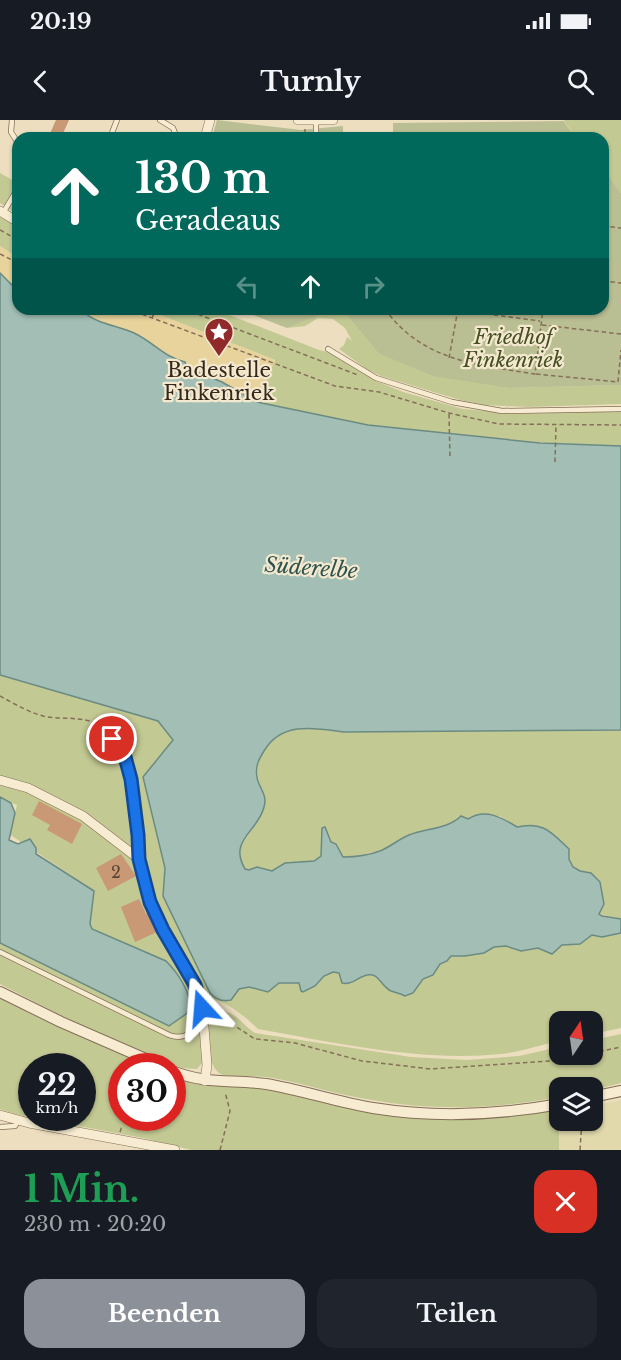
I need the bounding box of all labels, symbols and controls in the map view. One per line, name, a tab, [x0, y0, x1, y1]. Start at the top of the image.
text: 20:19	[30, 8, 92, 35]
icon: back	[24, 65, 57, 98]
text: Turnly	[260, 65, 361, 98]
icon: search	[564, 65, 597, 98]
text: 130 m	[135, 152, 269, 204]
icon: ahead	[36, 156, 114, 234]
text: Geradeaus	[135, 204, 281, 237]
icon: left	[231, 270, 264, 303]
icon: ahead	[294, 270, 327, 303]
icon: right	[357, 270, 390, 303]
place icon: Badestelle Finkenriek	[203, 316, 235, 358]
park label: Friedhof Finkenriek	[462, 325, 563, 372]
place label: Badestelle Finkenriek	[164, 358, 275, 405]
water label: Süderelbe	[264, 552, 359, 584]
pin	[86, 713, 137, 764]
icon: arrive	[95, 722, 128, 755]
house number: 2	[111, 862, 121, 882]
position arrow	[170, 976, 234, 1040]
north arrow	[549, 1011, 603, 1065]
map controls	[549, 1011, 603, 1131]
speed limit sign: 30	[108, 1053, 186, 1131]
text: 22	[37, 1066, 77, 1103]
button: layers	[549, 1077, 603, 1131]
text: km/h	[36, 1098, 78, 1117]
text: 1 Min.	[24, 1167, 139, 1212]
button: close	[534, 1170, 597, 1233]
text: 230 m · 20:20	[24, 1212, 166, 1236]
button: Beenden	[24, 1279, 305, 1348]
button: Teilen	[317, 1279, 597, 1348]

